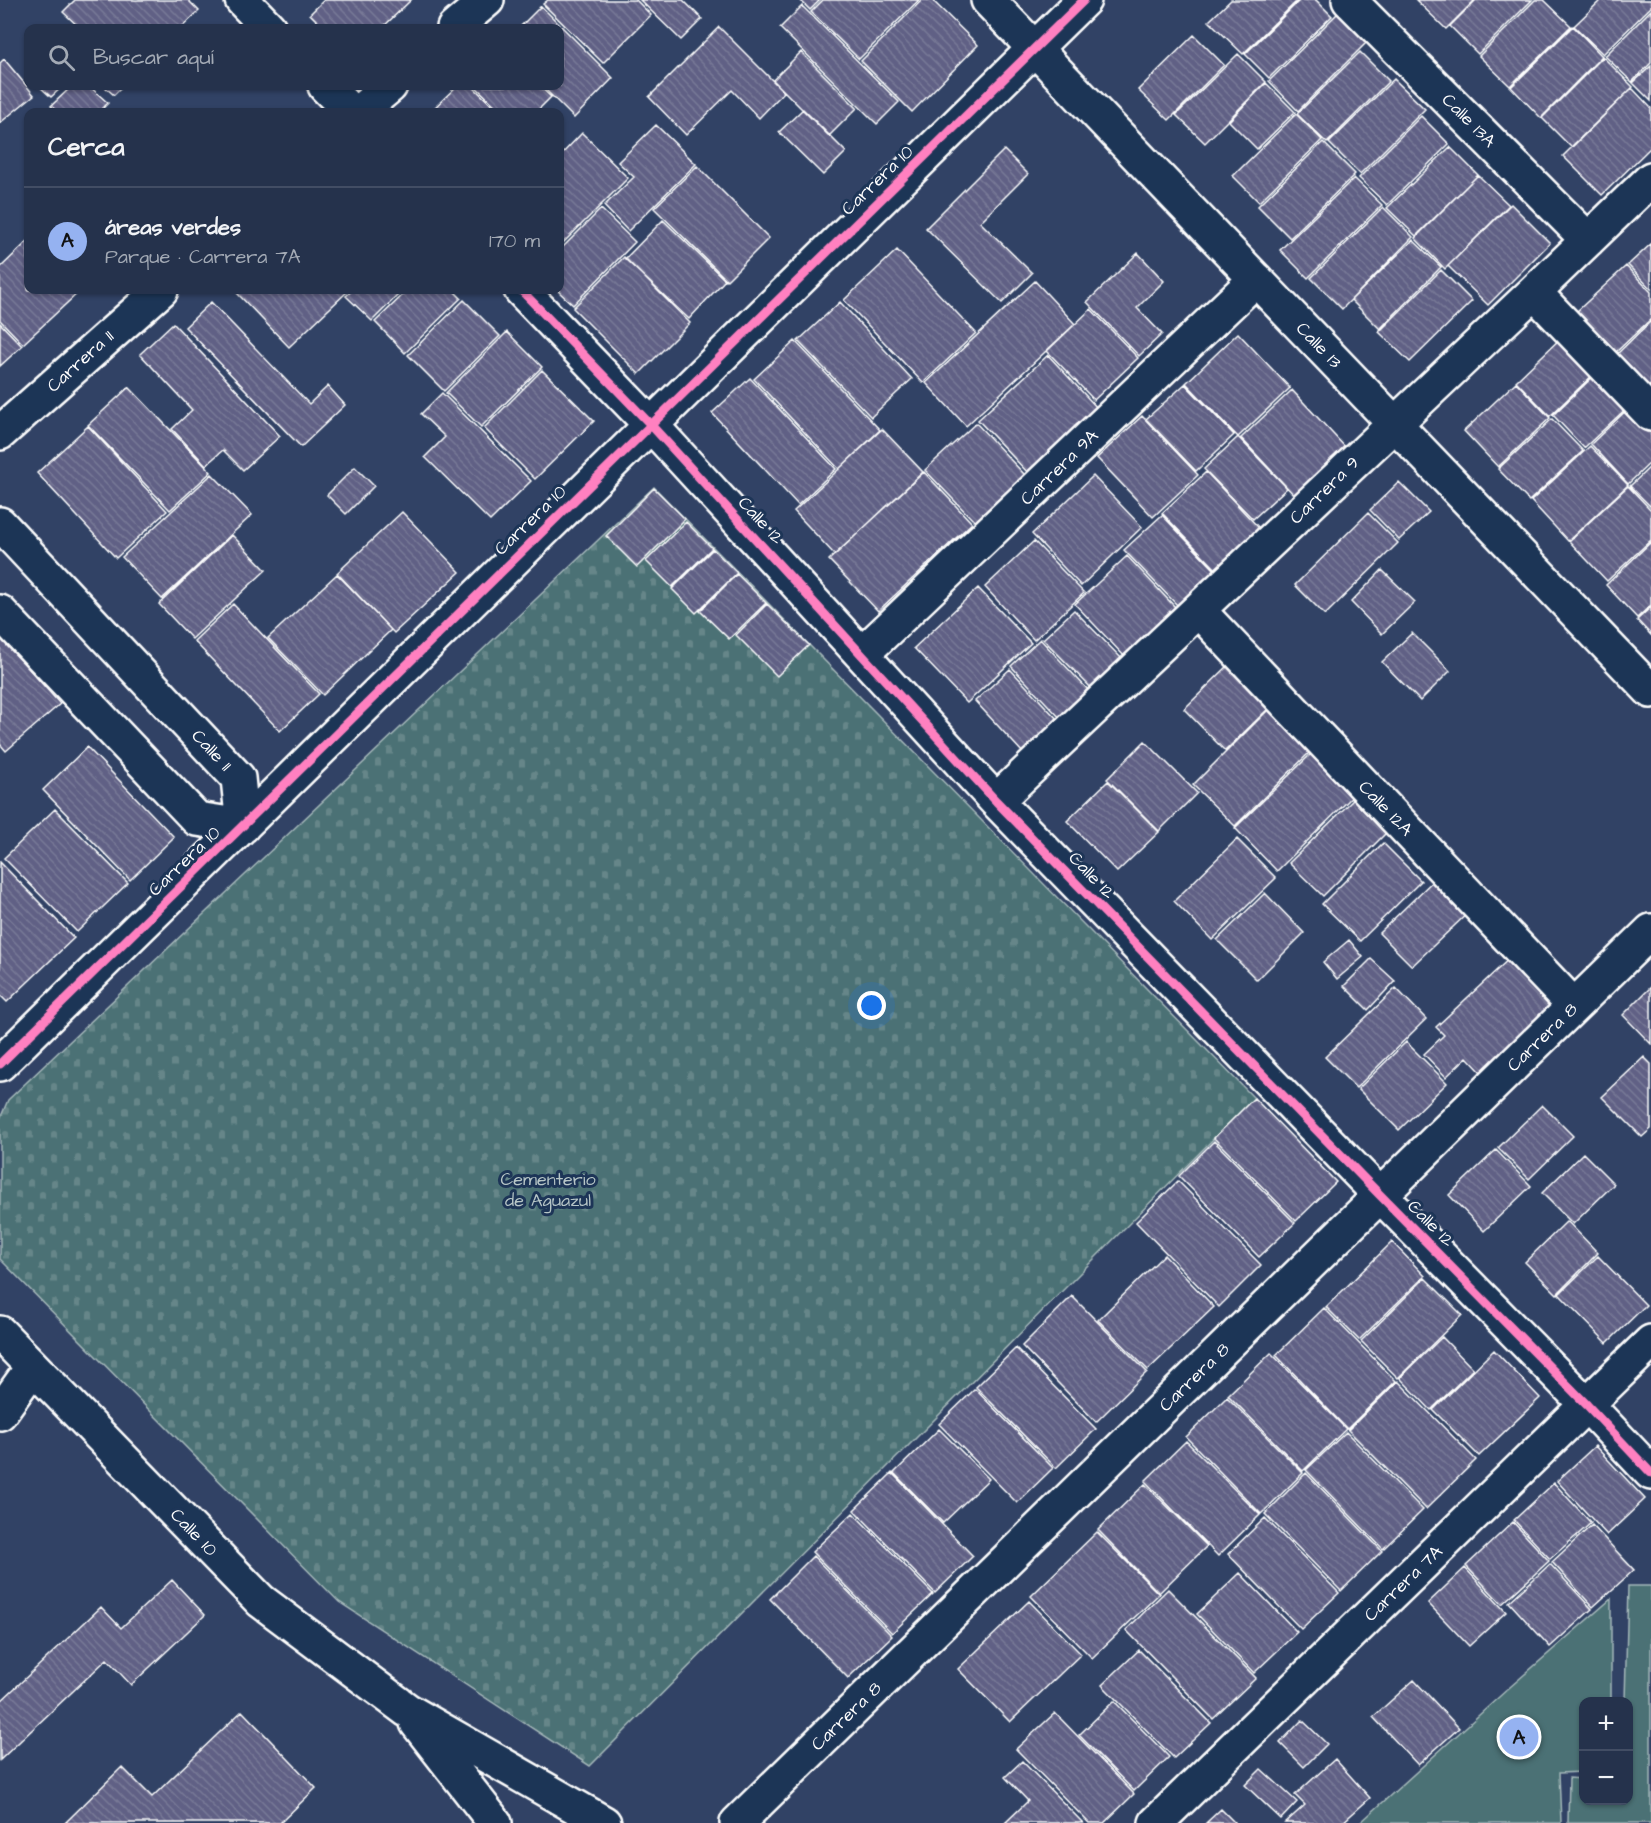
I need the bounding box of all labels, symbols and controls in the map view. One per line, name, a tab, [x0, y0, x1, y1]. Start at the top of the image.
search box	[24, 24, 564, 90]
icon: search	[45, 41, 78, 74]
text: Buscar aquí	[93, 42, 214, 73]
street label: Calle 13A	[1436, 88, 1502, 153]
text: Cerca	[48, 129, 125, 165]
street label: Carrera 10	[836, 140, 919, 221]
text: áreas verdes	[105, 212, 241, 243]
text: A	[61, 227, 74, 255]
text: 170 m	[489, 227, 540, 255]
text: Parque · Carrera 7A	[105, 243, 301, 271]
street label: Calle 13	[1290, 317, 1347, 374]
street label: Carrera 11	[41, 325, 119, 398]
street label: Carrera 9A	[1015, 423, 1104, 511]
street label: Carrera 9	[1284, 451, 1365, 530]
street label: Carrera 10	[489, 480, 572, 561]
street label: Calle 12	[732, 491, 790, 550]
street label: Calle 11	[186, 724, 238, 777]
street label: Calle 12A	[1353, 775, 1419, 842]
street label: Carrera 10	[143, 821, 226, 902]
street label: Calle 12	[1063, 846, 1121, 905]
your location	[857, 991, 886, 1020]
street label: Carrera 8	[1501, 997, 1583, 1077]
park label: Cementerio de Aguazul	[500, 1167, 596, 1214]
street label: Calle 12	[1402, 1194, 1460, 1253]
street label: Carrera 8	[1153, 1337, 1235, 1417]
street label: Calle 10	[164, 1503, 223, 1562]
street label: Carrera 7A	[1359, 1539, 1448, 1627]
street label: Carrera 8	[805, 1676, 887, 1756]
map controls	[1579, 1697, 1633, 1805]
button: +	[1579, 1697, 1633, 1751]
pin: A	[1500, 1714, 1538, 1760]
button: −	[1579, 1751, 1633, 1805]

